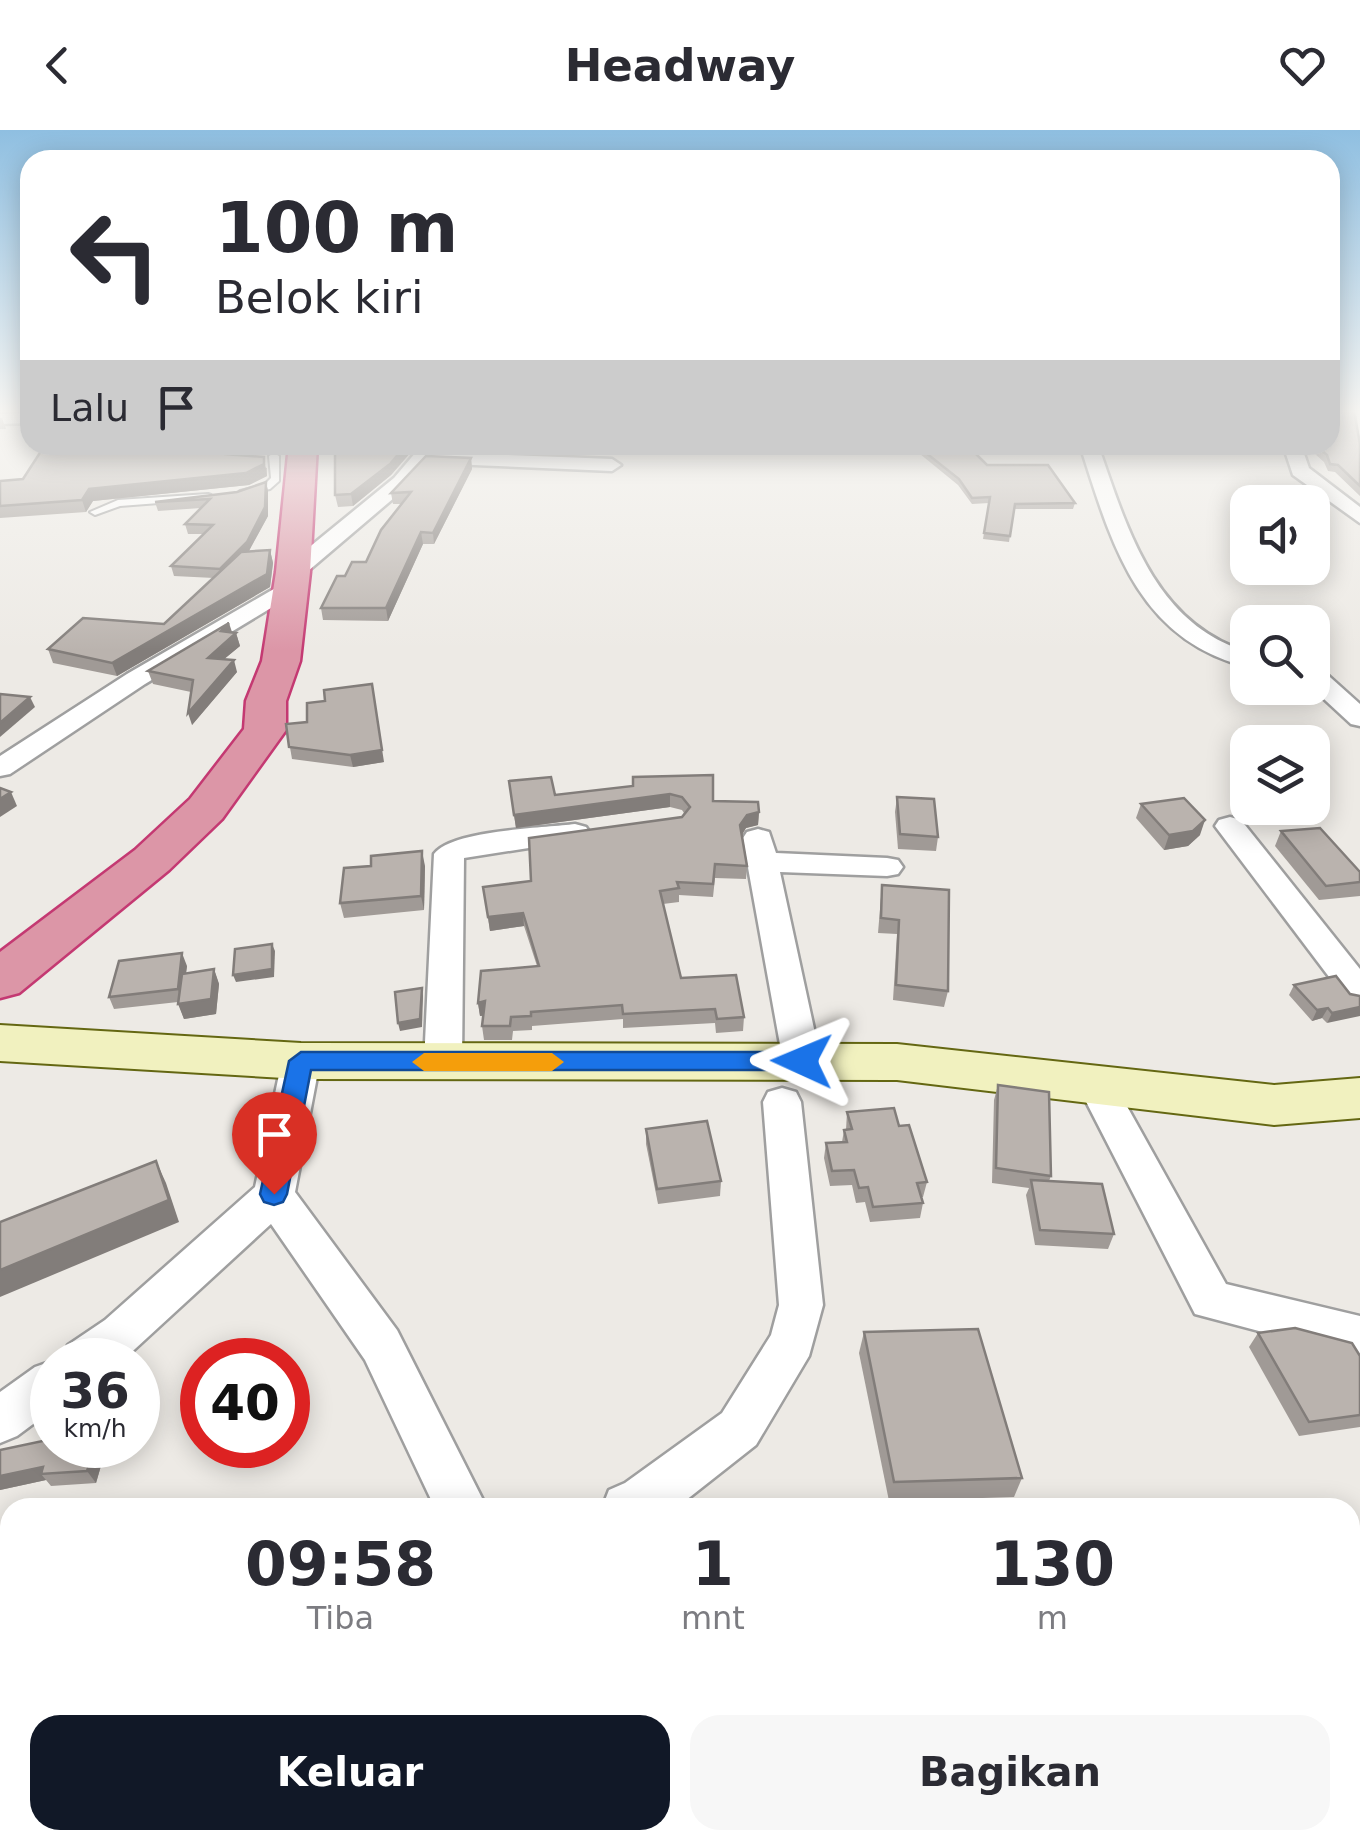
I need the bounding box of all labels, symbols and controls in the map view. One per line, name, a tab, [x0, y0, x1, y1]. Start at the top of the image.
icon: back	[30, 38, 85, 93]
icon: heart	[1275, 38, 1330, 93]
text: Headway	[565, 39, 795, 92]
text: 100 m	[215, 187, 458, 269]
icon: left	[50, 190, 180, 320]
text: Belok kiri	[215, 271, 424, 324]
icon: arrive	[149, 380, 204, 435]
text: Lalu	[50, 386, 129, 430]
map controls	[1230, 485, 1330, 825]
button: sound	[1230, 485, 1330, 585]
button: search	[1230, 605, 1330, 705]
button: layers	[1230, 725, 1330, 825]
position arrow	[750, 1009, 854, 1113]
pin	[232, 1092, 317, 1195]
icon: arrive	[247, 1107, 302, 1162]
speed limit sign: 40	[180, 1338, 310, 1468]
text: 36	[60, 1362, 130, 1420]
text: km/h	[63, 1414, 127, 1443]
text: 09:58	[245, 1529, 436, 1599]
text: 1	[692, 1529, 734, 1599]
text: 130	[990, 1529, 1115, 1599]
text: Tiba	[307, 1599, 374, 1637]
text: mnt	[681, 1599, 745, 1637]
text: m	[1037, 1599, 1068, 1637]
button: Keluar	[30, 1715, 670, 1830]
button: Bagikan	[690, 1715, 1330, 1830]

